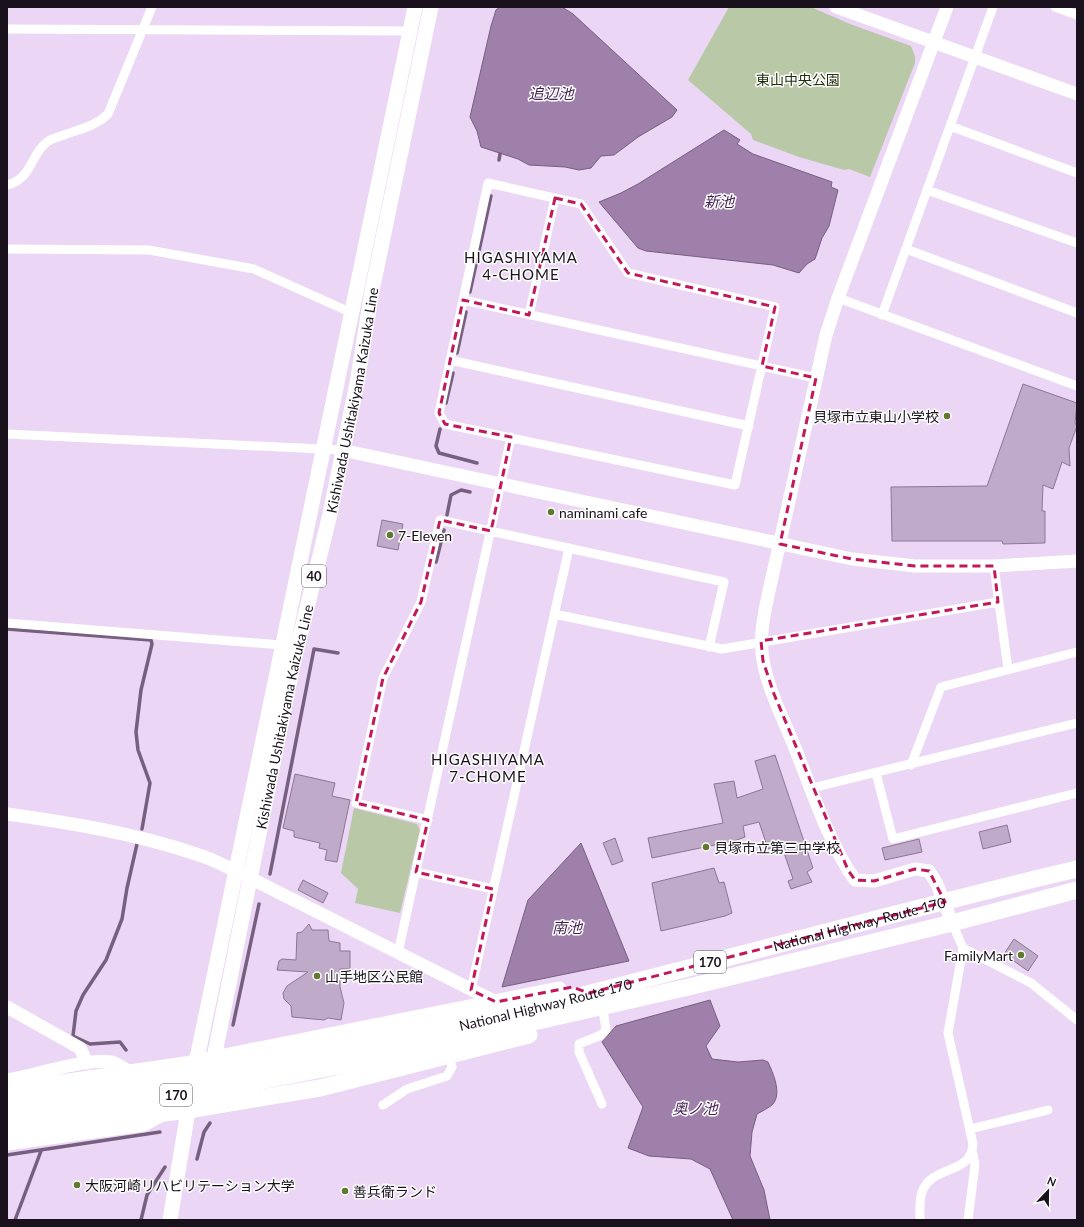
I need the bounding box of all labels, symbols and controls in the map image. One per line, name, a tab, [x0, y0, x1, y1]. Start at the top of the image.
park label: 東山中央公園	[756, 71, 840, 88]
water label: 追辺池	[528, 84, 575, 102]
water label: 新池	[704, 192, 736, 210]
district label: HIGASHIYAMA 4-CHOME	[464, 248, 578, 283]
street label: Kishiwada Ushitakiyama Kaizuka Line	[322, 286, 381, 514]
place label: 貝塚市立東山小学校	[813, 408, 939, 425]
marker: 貝塚市立東山小学校	[942, 411, 952, 421]
place label: naminami cafe	[559, 504, 647, 521]
marker: naminami cafe	[546, 507, 556, 517]
place label: 7-Eleven	[398, 527, 452, 544]
marker: 7-Eleven	[385, 530, 395, 540]
road number: 40	[302, 565, 326, 587]
street label: Kishiwada Ushitakiyama Kaizuka Line	[252, 603, 316, 831]
district label: HIGASHIYAMA 7-CHOME	[431, 750, 545, 785]
place label: 貝塚市立第三中学校	[714, 839, 840, 856]
marker: 貝塚市立第三中学校	[701, 842, 711, 852]
street label: National Highway Route 170	[771, 893, 947, 954]
water label: 南池	[552, 918, 584, 936]
place label: FamilyMart	[944, 947, 1013, 964]
marker: FamilyMart	[1016, 950, 1026, 960]
road number: 170	[694, 951, 726, 973]
place label: 山手地区公民館	[325, 968, 423, 985]
marker: 山手地区公民館	[312, 971, 322, 981]
street label: National Highway Route 170	[457, 975, 633, 1034]
road number: 170	[160, 1084, 192, 1106]
water label: 奥ノ池	[672, 1099, 719, 1117]
north arrow	[1028, 1171, 1068, 1211]
text: N	[1046, 1174, 1058, 1189]
place label: 大阪河崎リハビリテーション大学	[85, 1177, 295, 1194]
marker: 大阪河崎リハビリテーション大学	[72, 1180, 82, 1190]
place label: 善兵衛ランド	[353, 1183, 437, 1200]
marker: 善兵衛ランド	[340, 1186, 350, 1196]

